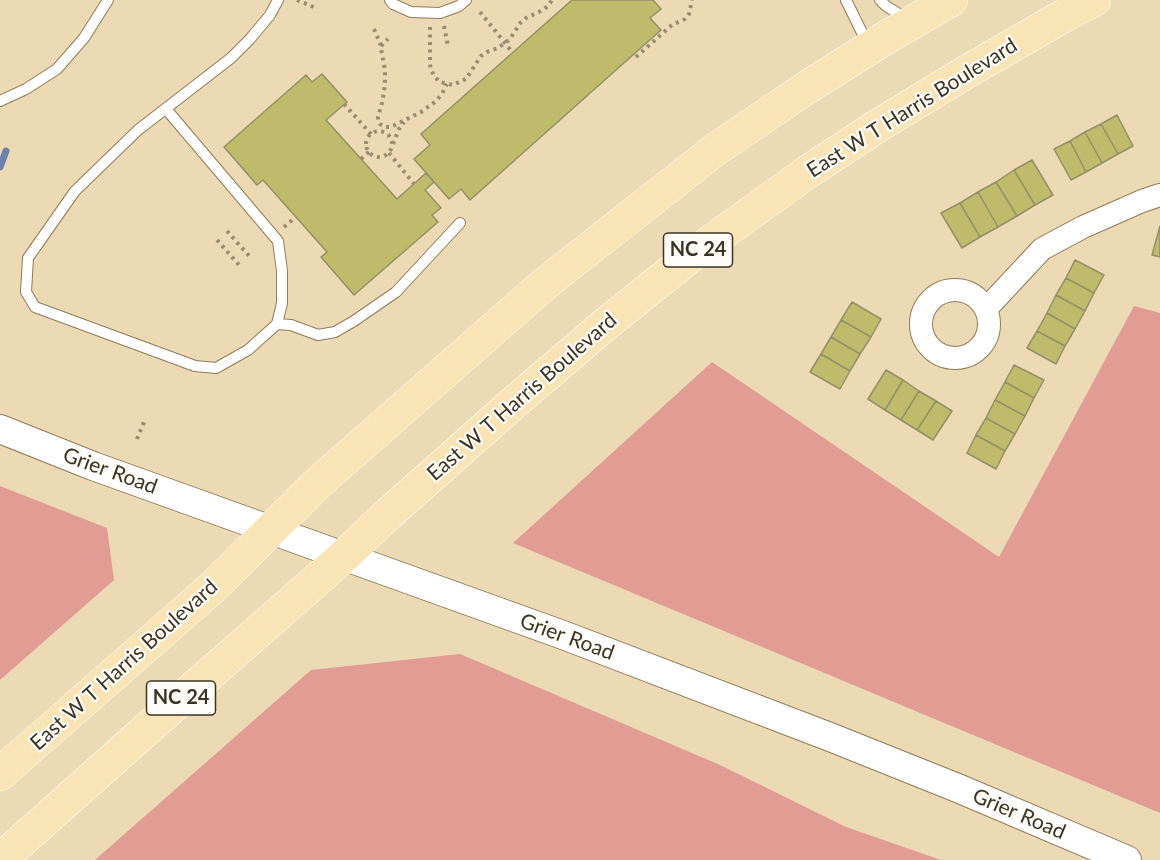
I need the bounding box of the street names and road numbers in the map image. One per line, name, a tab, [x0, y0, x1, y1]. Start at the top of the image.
street label: East W T Harris Boulevard	[802, 33, 1022, 183]
road number: NC 24	[664, 233, 732, 267]
street label: East W T Harris Boulevard	[422, 308, 622, 486]
street label: Grier Road	[59, 442, 161, 500]
street label: East W T Harris Boulevard	[25, 574, 223, 756]
street label: Grier Road	[516, 608, 618, 666]
road number: NC 24	[146, 681, 216, 715]
street label: Grier Road	[969, 783, 1069, 845]

